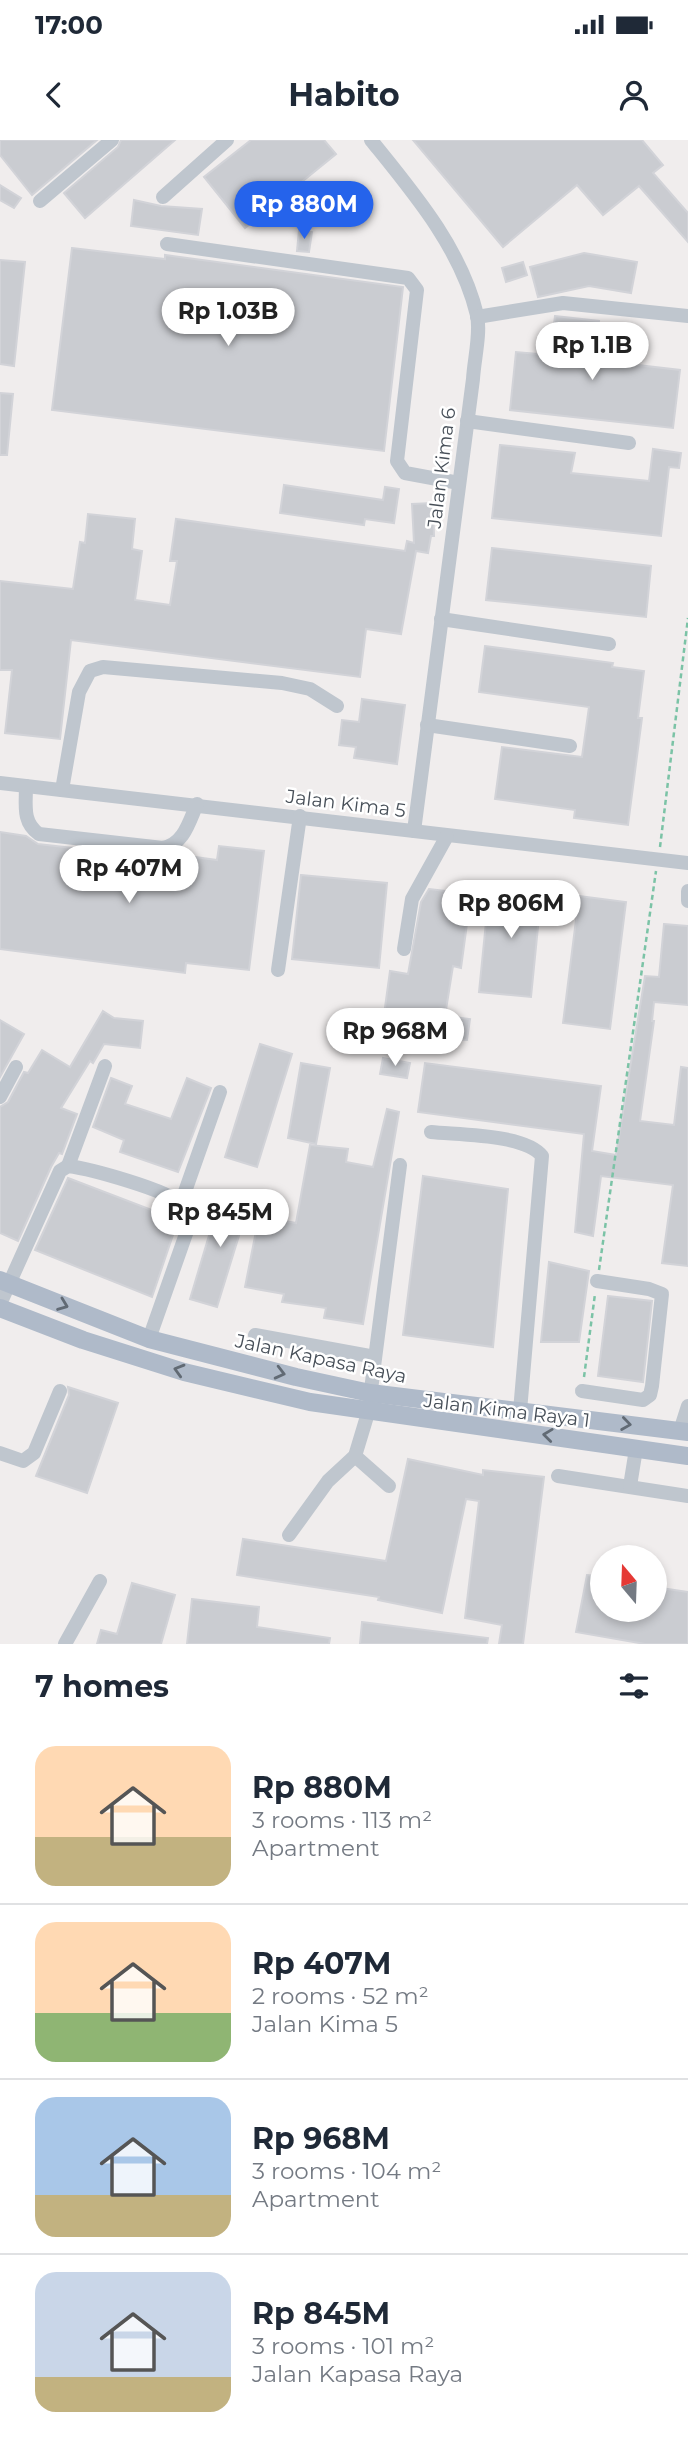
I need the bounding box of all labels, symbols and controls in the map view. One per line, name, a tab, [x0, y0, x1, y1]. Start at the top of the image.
text: 17:00	[35, 9, 103, 41]
text: Habito	[288, 75, 400, 114]
icon: back	[35, 76, 73, 114]
icon: person	[615, 76, 653, 114]
pin: Rp 880M	[239, 182, 369, 241]
text: Rp 880M	[250, 190, 358, 218]
pin: Rp 1.03B	[156, 288, 300, 348]
text: Rp 1.03B	[178, 297, 278, 325]
pin: Rp 1.1B	[527, 322, 657, 382]
text: Rp 1.1B	[552, 331, 632, 359]
street label: Jalan Kima 6	[423, 406, 460, 531]
street label: Jalan Kima 5	[284, 785, 407, 822]
pin: Rp 407M	[64, 846, 194, 905]
text: Rp 407M	[76, 854, 182, 882]
pin: Rp 806M	[446, 880, 576, 940]
text: Rp 806M	[458, 889, 564, 917]
pin: Rp 968M	[330, 1009, 460, 1068]
text: Rp 968M	[342, 1017, 448, 1045]
pin: Rp 845M	[155, 1190, 285, 1249]
text: Rp 845M	[167, 1198, 273, 1226]
one-way arrow	[57, 1297, 69, 1311]
street label: Jalan Kapasa Raya	[232, 1329, 409, 1388]
one-way arrow	[174, 1364, 186, 1379]
one-way arrow	[274, 1365, 286, 1379]
street label: Jalan Kima Raya 1	[422, 1389, 591, 1432]
one-way arrow	[620, 1416, 632, 1431]
one-way arrow	[542, 1428, 554, 1443]
north arrow	[590, 1545, 667, 1622]
map controls	[590, 1545, 667, 1622]
icon: filters	[615, 1667, 653, 1705]
text: 7 homes	[35, 1668, 169, 1705]
text: Rp 880M	[252, 1769, 392, 1806]
icon: home	[91, 1774, 175, 1858]
text: 3 rooms · 113 m²	[252, 1806, 432, 1834]
text: Apartment	[252, 1834, 380, 1862]
text: Rp 407M	[252, 1945, 391, 1982]
icon: home	[91, 1950, 175, 2034]
text: 2 rooms · 52 m²	[252, 1982, 429, 2010]
text: Jalan Kima 5	[252, 2010, 398, 2038]
text: Rp 968M	[252, 2120, 390, 2157]
icon: home	[91, 2125, 175, 2209]
text: 3 rooms · 104 m²	[252, 2157, 441, 2185]
text: Apartment	[252, 2185, 380, 2213]
text: Rp 845M	[252, 2295, 390, 2332]
icon: home	[91, 2300, 175, 2384]
text: 3 rooms · 101 m²	[252, 2332, 434, 2360]
text: Jalan Kapasa Raya	[252, 2360, 463, 2388]

